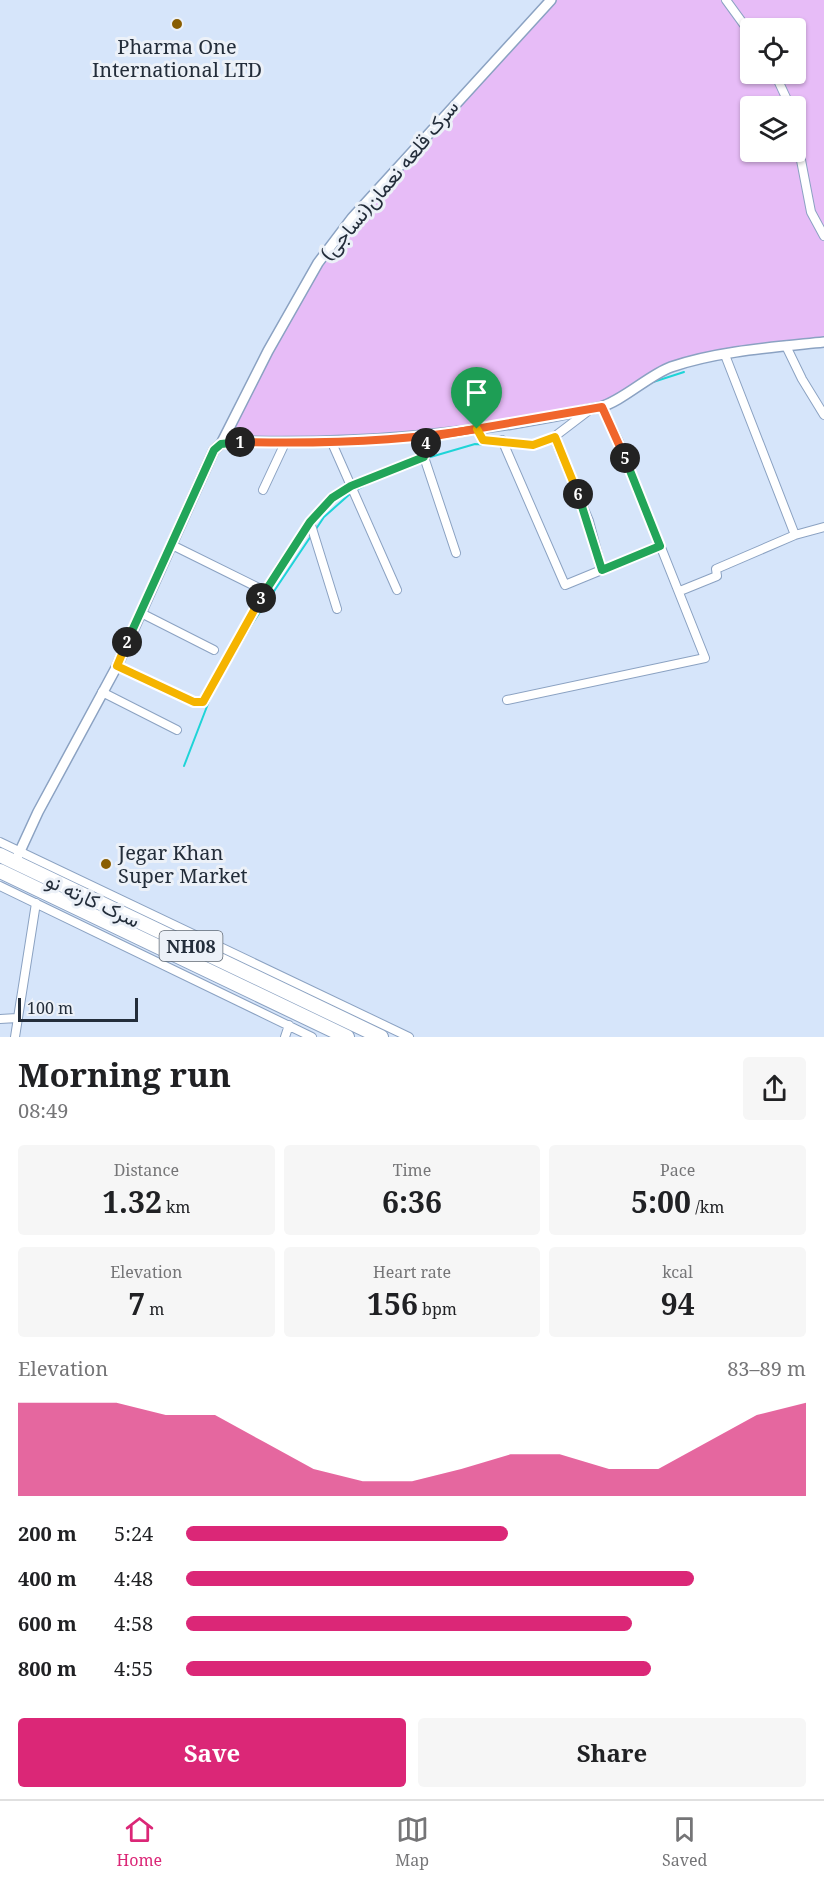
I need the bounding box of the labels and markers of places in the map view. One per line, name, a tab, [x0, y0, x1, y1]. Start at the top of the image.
marker: Pharma One International LTD	[170, 17, 184, 31]
place label: Pharma One International LTD	[92, 33, 262, 83]
pin	[451, 367, 502, 429]
pin: 1	[225, 427, 255, 457]
pin: 4	[411, 428, 441, 458]
pin: 5	[610, 443, 640, 473]
pin: 6	[563, 479, 593, 509]
pin: 3	[246, 583, 276, 613]
pin: 2	[112, 627, 142, 657]
place label: Jegar Khan Super Market	[117, 839, 248, 889]
marker: Jegar Khan Super Market	[99, 857, 113, 871]

